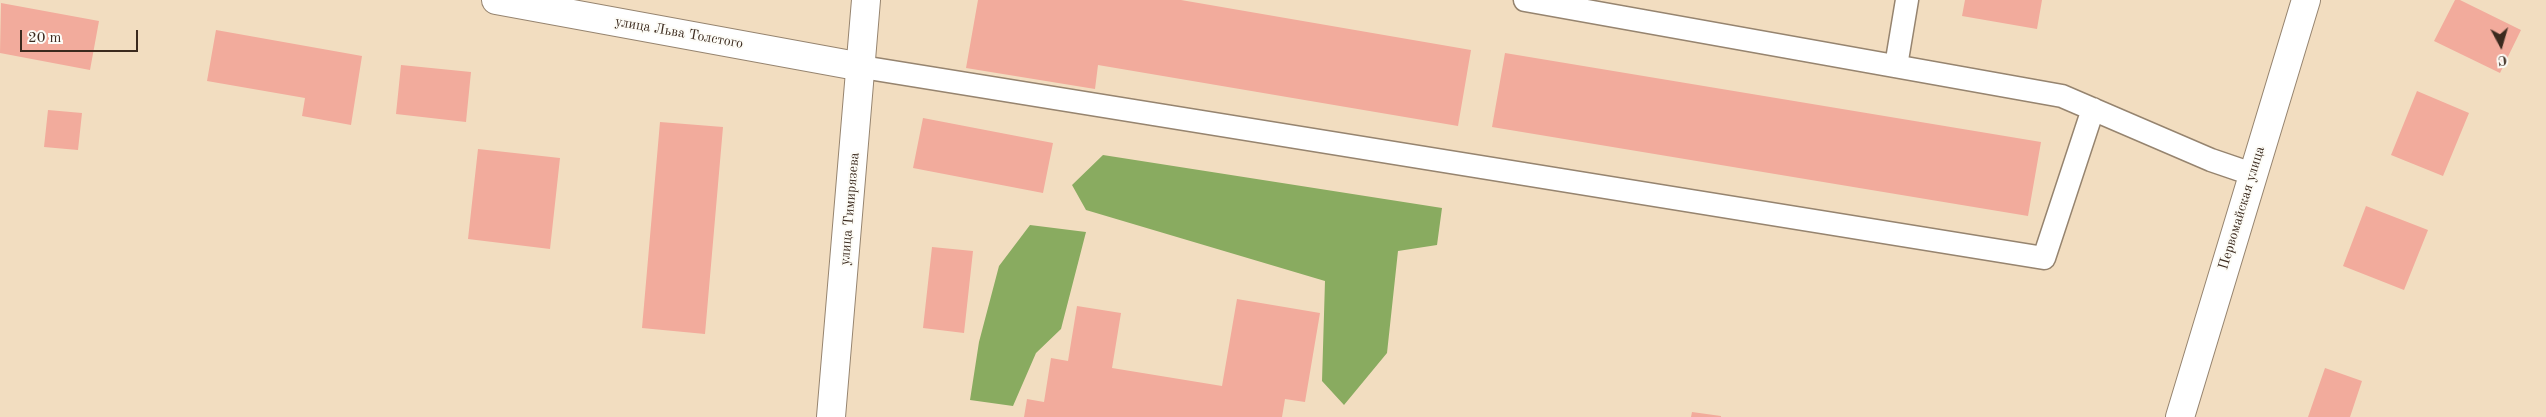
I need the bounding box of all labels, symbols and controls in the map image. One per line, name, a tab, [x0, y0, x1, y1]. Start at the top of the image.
street label: улица Льва Толстого	[614, 13, 744, 53]
scale bar	[22, 20, 140, 52]
north arrow	[2476, 20, 2526, 70]
text: 20 m	[28, 31, 62, 46]
text: С	[2497, 52, 2508, 67]
street label: Первомайская улица	[2215, 144, 2269, 272]
street label: улица Тимирязева	[837, 152, 863, 266]

